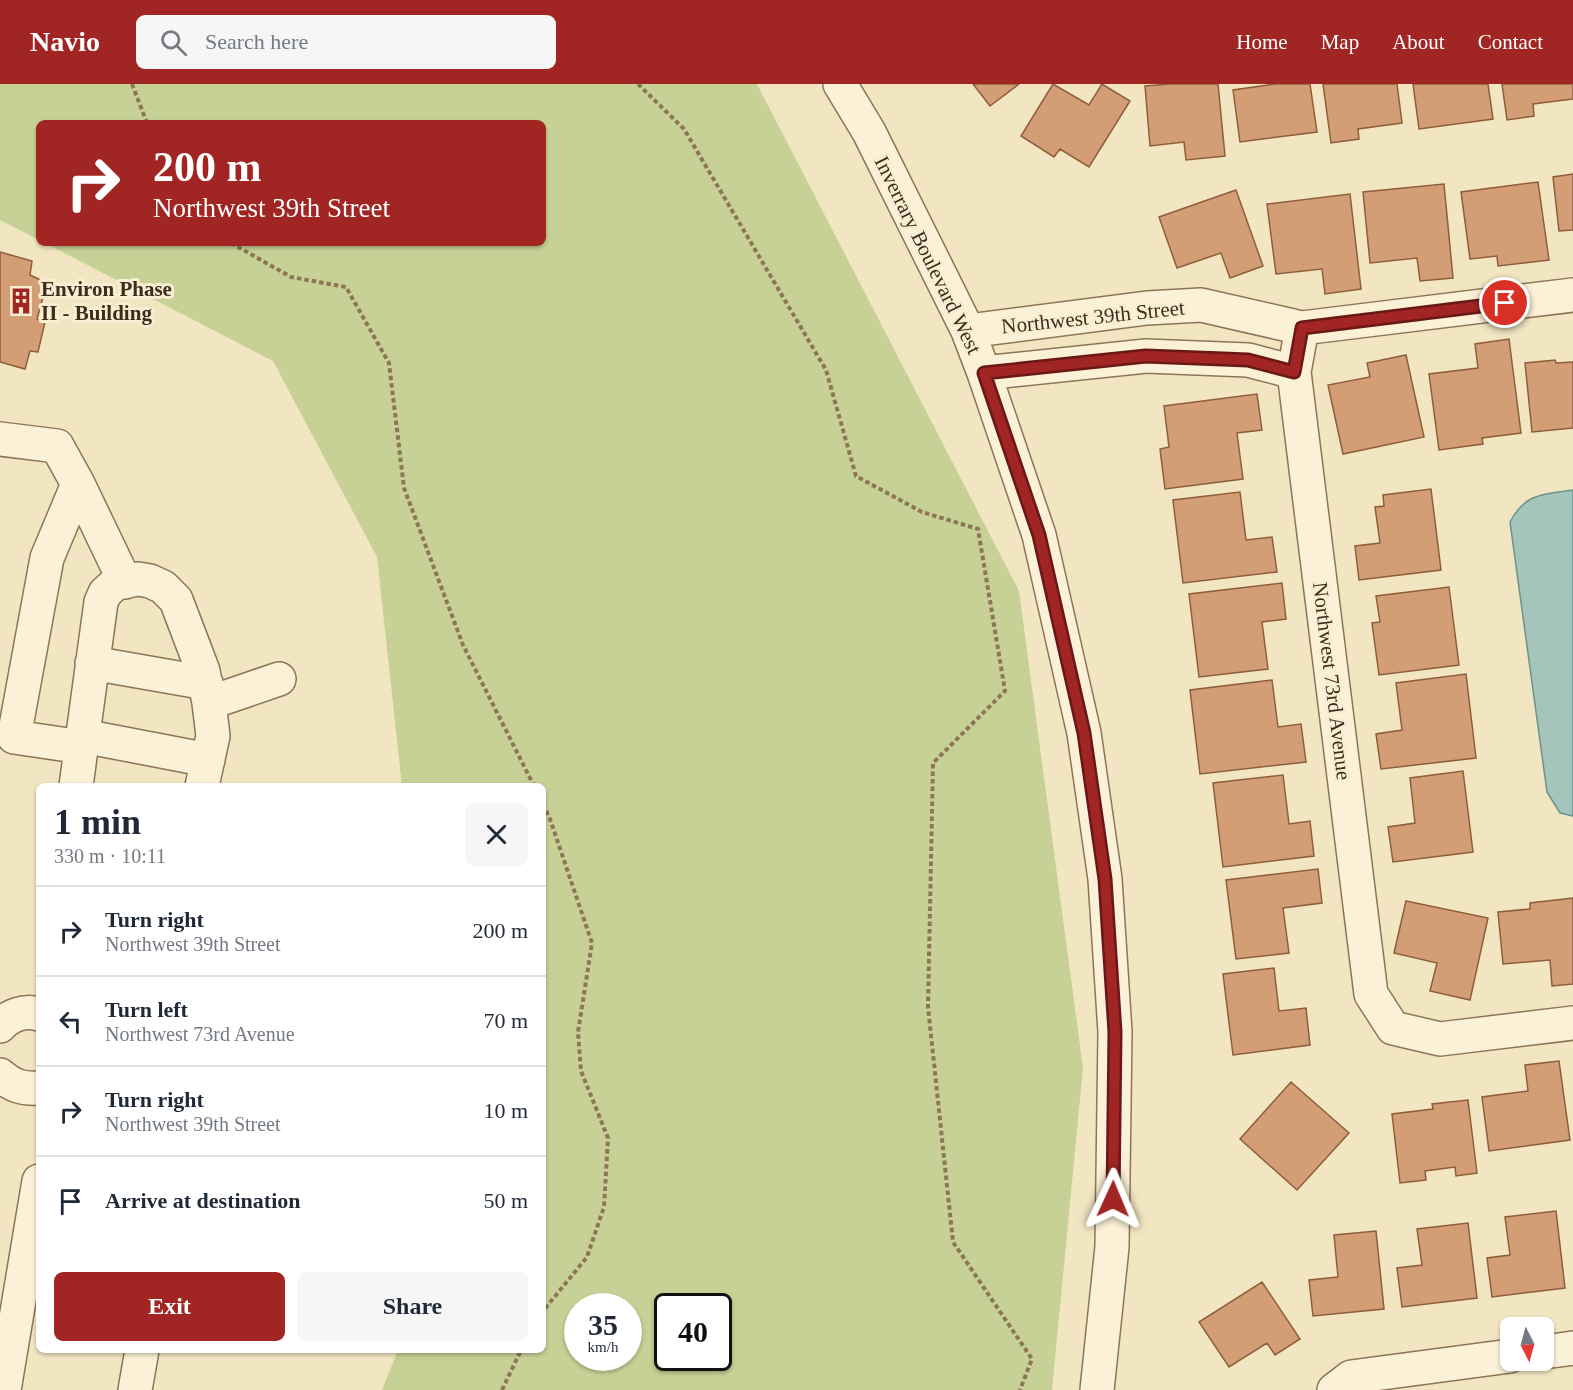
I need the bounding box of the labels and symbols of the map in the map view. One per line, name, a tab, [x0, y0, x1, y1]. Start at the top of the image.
street label: Inverrary Boulevard West	[870, 152, 986, 358]
place label: Environ Phase II - Building	[41, 277, 172, 325]
pin	[1479, 277, 1530, 328]
building icon: Environ Phase II - Building	[6, 286, 36, 316]
street label: Northwest 39th Street	[1000, 295, 1186, 339]
street label: Northwest 73rd Avenue	[1308, 581, 1356, 781]
position arrow	[1081, 1167, 1145, 1231]
speed limit sign: 40	[654, 1293, 732, 1371]
north arrow	[1500, 1317, 1554, 1371]

